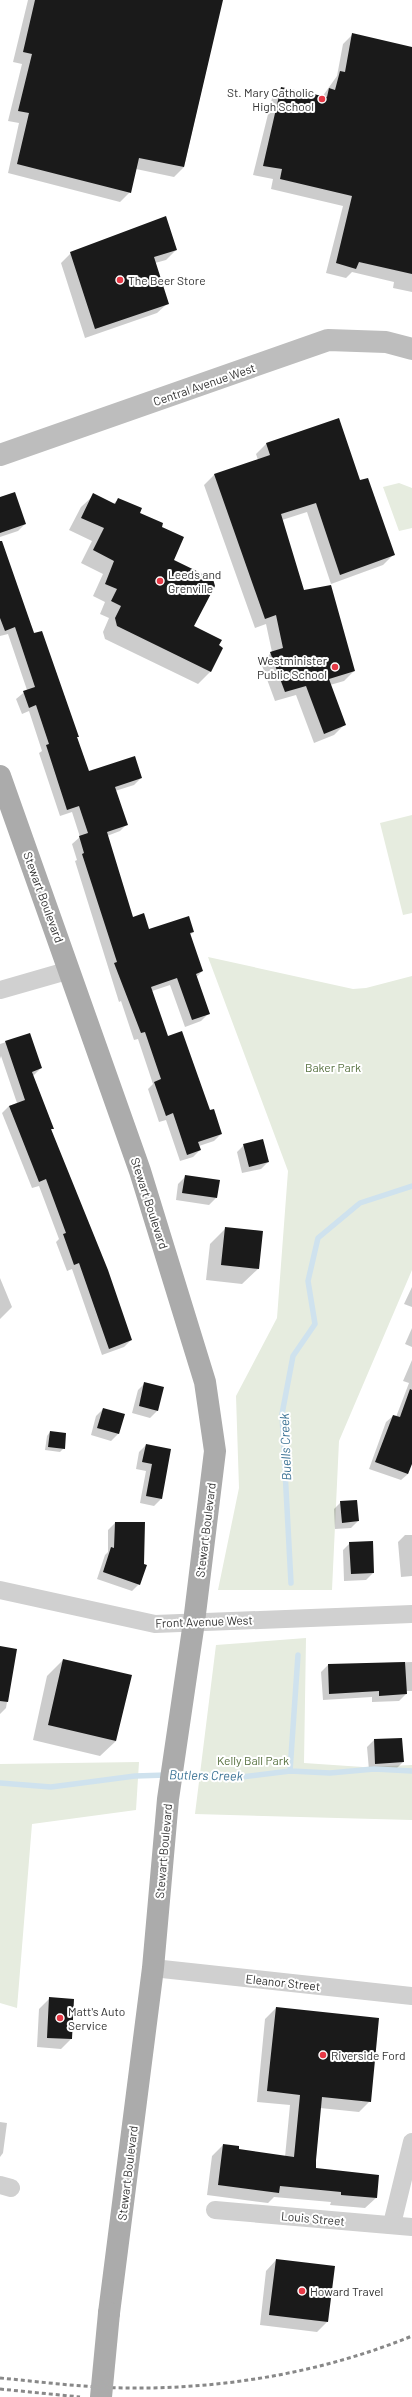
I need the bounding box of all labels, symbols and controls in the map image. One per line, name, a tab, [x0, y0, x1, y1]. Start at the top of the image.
place label: St. Mary Catholic High School	[227, 85, 314, 113]
marker: St. Mary Catholic High School	[317, 94, 327, 104]
place label: The Beer Store	[128, 273, 206, 287]
marker: The Beer Store	[115, 275, 125, 285]
street label: Central Avenue West	[151, 360, 257, 408]
place label: Leeds and Grenville	[168, 567, 221, 595]
marker: Leeds and Grenville	[155, 576, 165, 586]
place label: Westminister Public School	[257, 653, 328, 681]
marker: Westminister Public School	[330, 662, 340, 672]
street label: Stewart Boulevard	[21, 850, 67, 944]
park label: Baker Park	[305, 1060, 361, 1074]
street label: Stewart Boulevard	[129, 1155, 171, 1251]
water label: Buells Creek	[276, 1412, 294, 1481]
street label: Stewart Boulevard	[192, 1482, 218, 1578]
street label: Front Avenue West	[155, 1612, 253, 1630]
park label: Kelly Ball Park	[217, 1753, 289, 1767]
water label: Butlers Creek	[169, 1766, 244, 1784]
street label: Stewart Boulevard	[152, 1803, 174, 1899]
street label: Eleanor Street	[245, 1971, 321, 1993]
place label: Matt's Auto Service	[68, 2004, 125, 2032]
marker: Matt's Auto Service	[55, 2013, 65, 2023]
place label: Riverside Ford	[331, 2048, 406, 2062]
marker: Riverside Ford	[318, 2050, 328, 2060]
street label: Stewart Boulevard	[114, 2125, 140, 2221]
street label: Louis Street	[281, 2208, 345, 2228]
place label: Howard Travel	[310, 2284, 383, 2298]
marker: Howard Travel	[297, 2286, 307, 2296]

